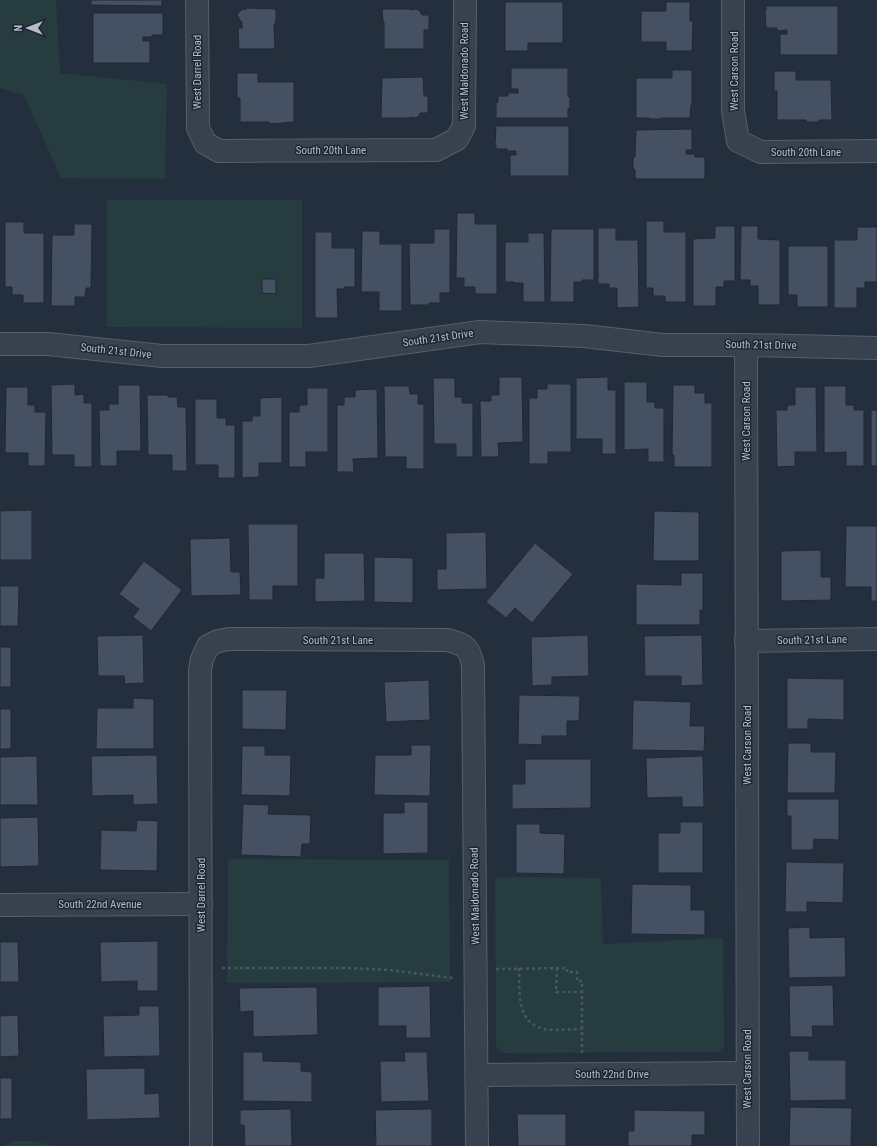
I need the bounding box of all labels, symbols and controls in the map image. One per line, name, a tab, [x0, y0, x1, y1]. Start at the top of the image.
north arrow	[8, 8, 48, 48]
street label: West Maldonado Road	[458, 22, 471, 120]
text: N	[12, 24, 25, 31]
street label: West Carson Road	[728, 31, 741, 111]
street label: West Darrel Road	[191, 35, 204, 109]
street label: South 20th Lane	[296, 144, 366, 157]
street label: South 20th Lane	[771, 146, 841, 159]
street label: South 21st Drive	[402, 327, 474, 349]
street label: South 21st Drive	[725, 338, 797, 352]
street label: South 21st Drive	[80, 341, 152, 361]
street label: West Carson Road	[740, 381, 753, 461]
street label: South 21st Lane	[777, 633, 847, 647]
street label: South 21st Lane	[303, 634, 373, 647]
street label: West Carson Road	[741, 705, 754, 785]
street label: West Maldonado Road	[468, 847, 482, 945]
street label: West Darrel Road	[195, 858, 208, 932]
street label: South 22nd Avenue	[58, 898, 142, 911]
street label: West Carson Road	[741, 1029, 754, 1109]
street label: South 22nd Drive	[575, 1068, 649, 1081]

